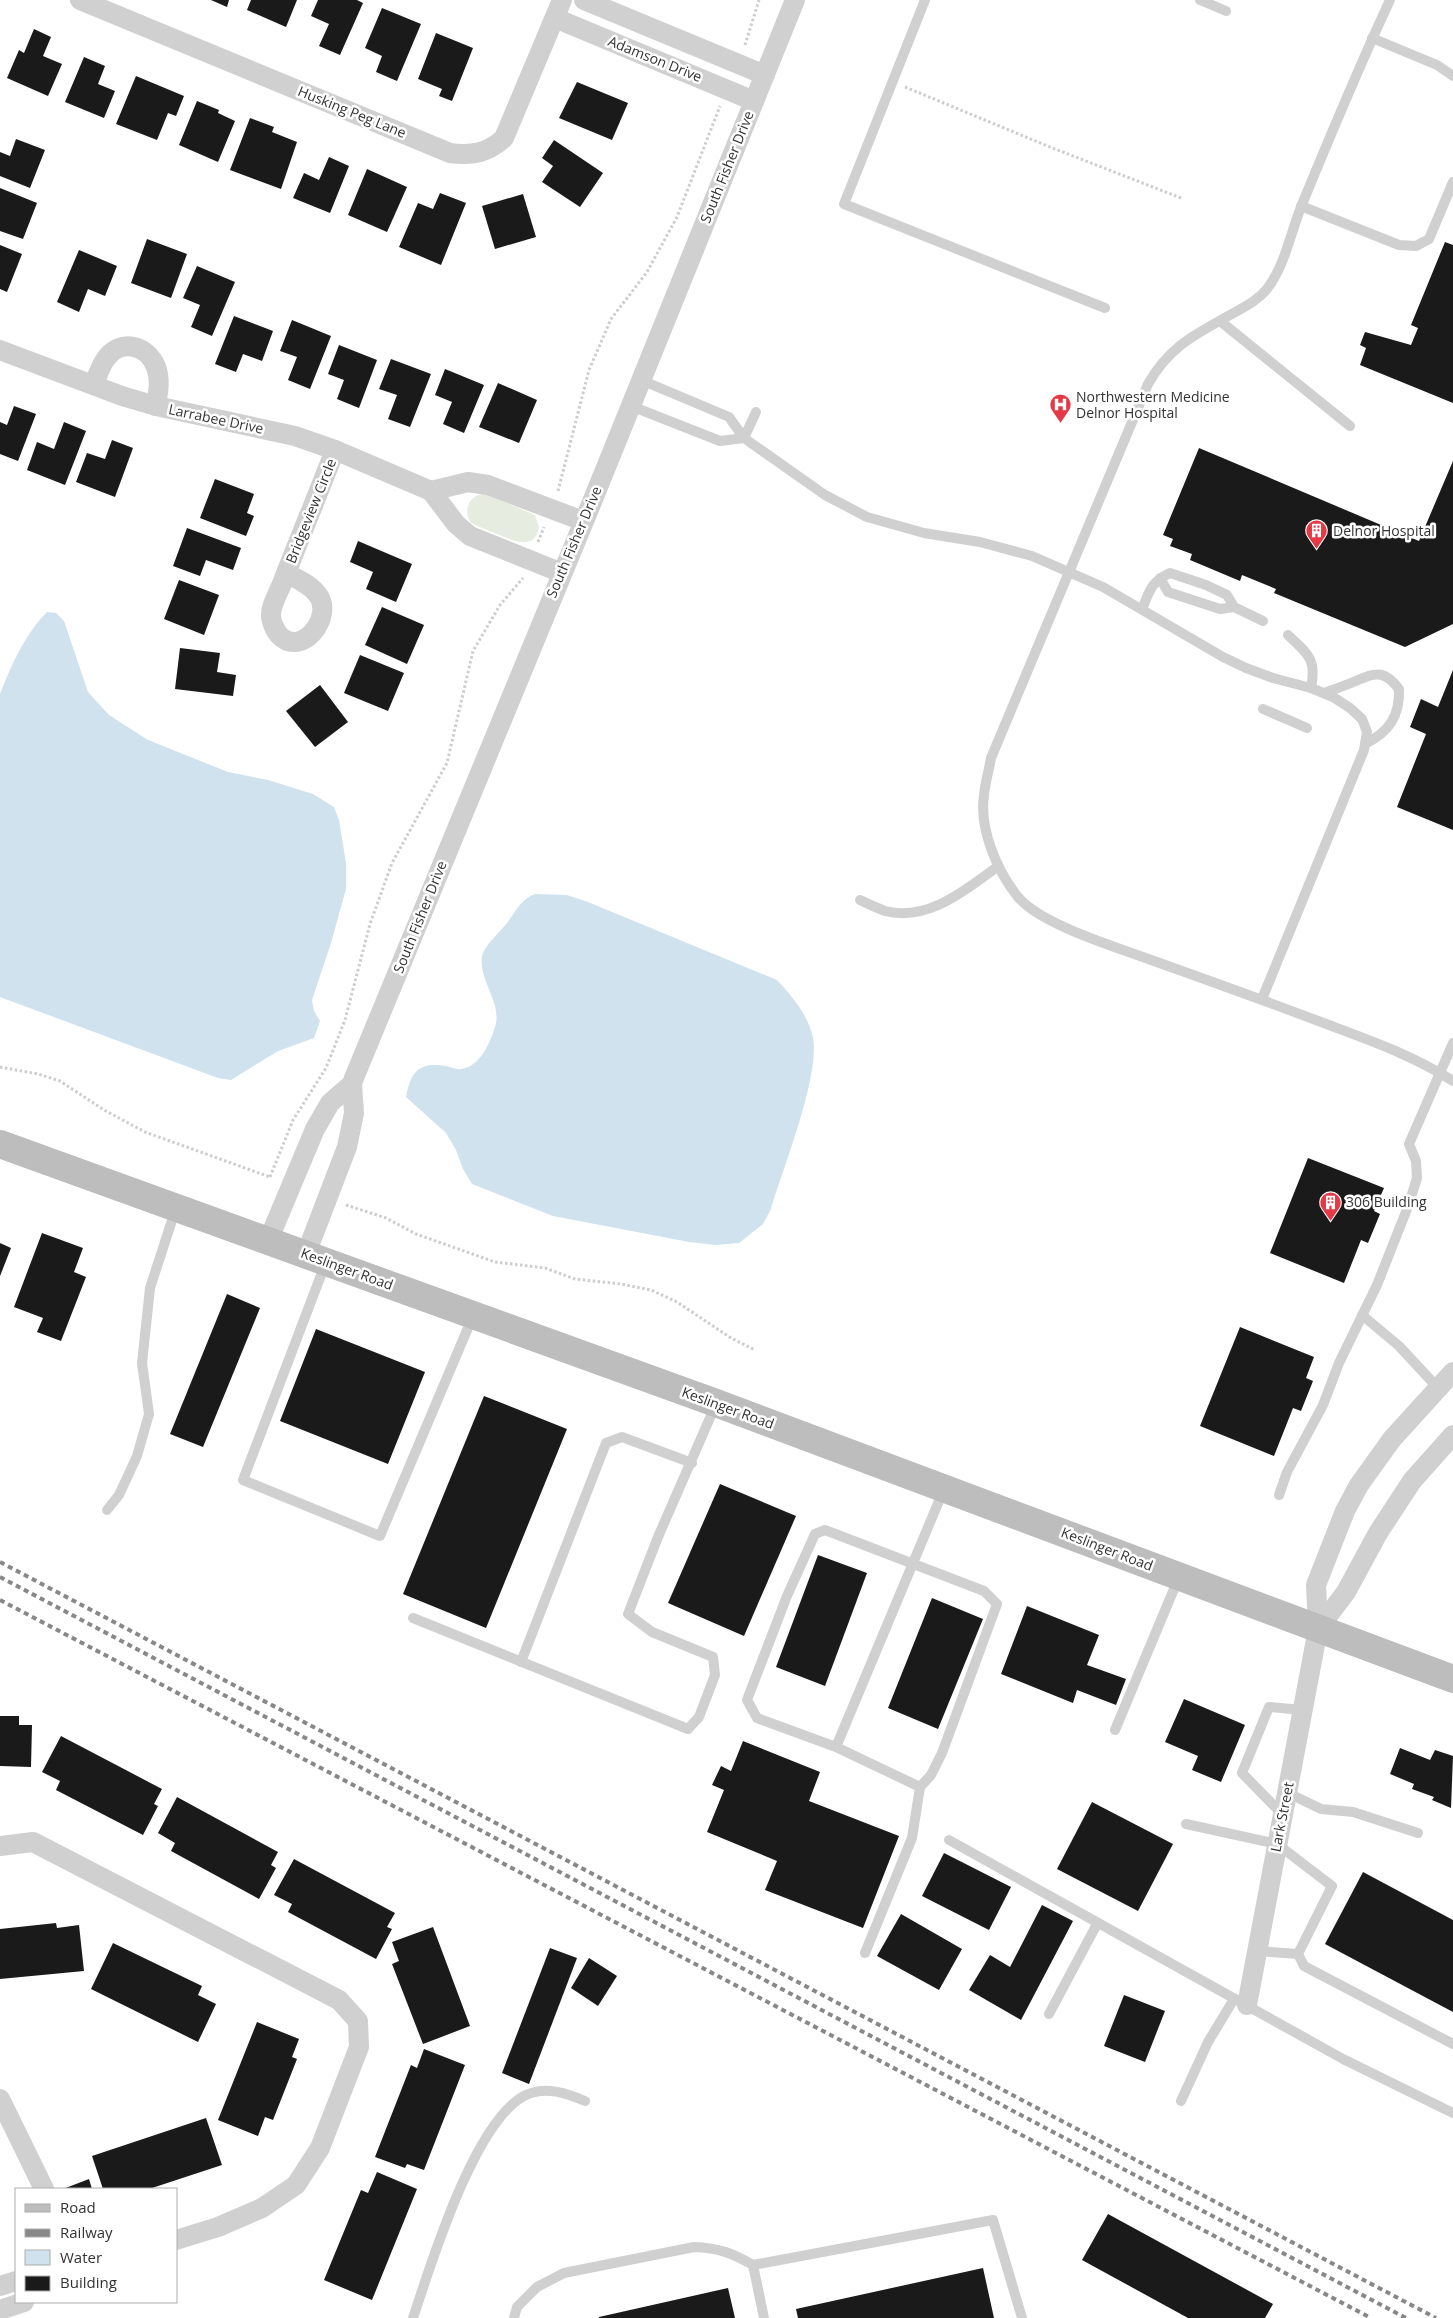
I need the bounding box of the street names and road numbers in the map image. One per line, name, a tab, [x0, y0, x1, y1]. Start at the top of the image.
street label: Adamson Drive	[605, 31, 705, 86]
street label: Husking Peg Lane	[295, 81, 409, 142]
street label: South Fisher Drive	[695, 108, 758, 226]
street label: Larrabee Drive	[167, 399, 265, 438]
street label: Bridgeview Circle	[281, 455, 340, 566]
street label: South Fisher Drive	[541, 483, 606, 600]
street label: South Fisher Drive	[388, 858, 451, 976]
street label: Keslinger Road	[298, 1243, 396, 1294]
street label: Keslinger Road	[679, 1382, 777, 1433]
street label: Keslinger Road	[1058, 1522, 1156, 1575]
street label: Lark Street	[1265, 1780, 1298, 1854]

